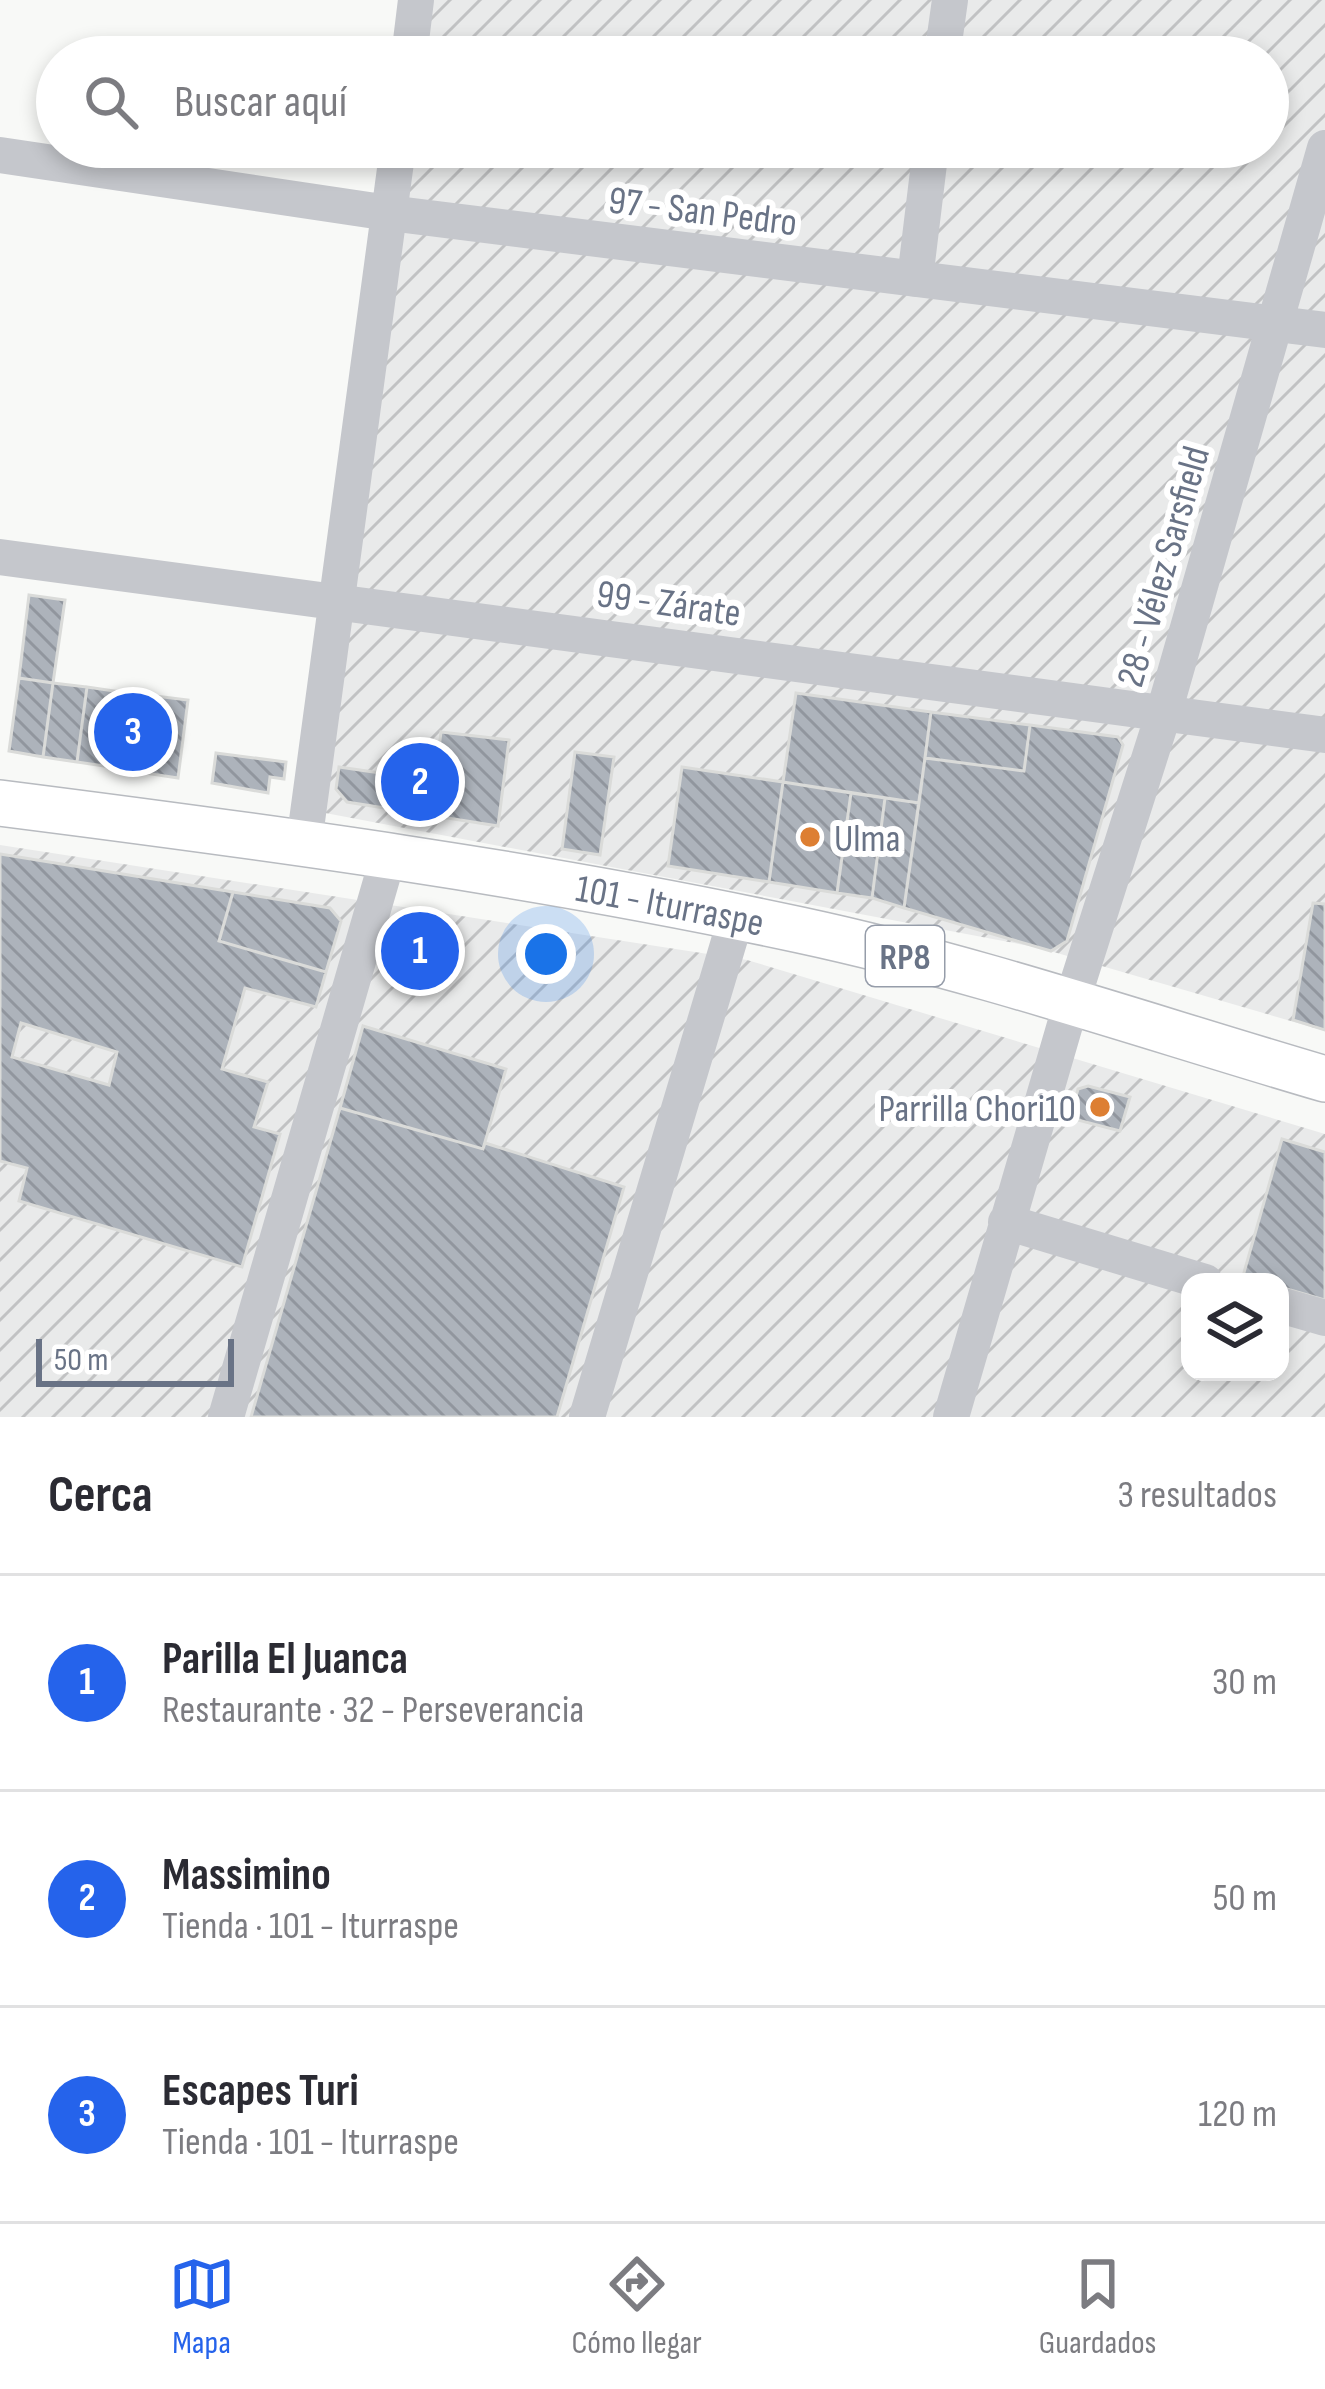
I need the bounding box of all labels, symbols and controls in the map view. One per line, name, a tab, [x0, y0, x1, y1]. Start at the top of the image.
search box	[36, 36, 1289, 168]
icon: search	[78, 69, 144, 135]
text: Buscar aquí	[174, 75, 347, 130]
street label: 97 - San Pedro	[606, 178, 800, 247]
street label: 28 - Vélez Sarsfield	[1108, 441, 1221, 692]
street label: 99 - Zárate	[594, 571, 744, 638]
pin: 3	[94, 687, 172, 777]
pin: 2	[381, 737, 459, 827]
place label: Ulma	[834, 816, 901, 863]
marker: Ulma	[797, 824, 823, 850]
street label: 101 - Iturraspe	[572, 866, 768, 948]
pin: 1	[381, 906, 459, 996]
your location	[516, 924, 576, 984]
road number: RP8	[866, 926, 944, 986]
place label: Parrilla Chori10	[878, 1086, 1076, 1133]
marker: Parrilla Chori10	[1087, 1094, 1113, 1120]
map controls	[1181, 1273, 1289, 1381]
button: layers	[1181, 1273, 1289, 1381]
scale bar	[36, 1333, 234, 1386]
text: 50 m	[54, 1340, 108, 1380]
text: Cerca	[48, 1465, 153, 1526]
text: 3 resultados	[1117, 1472, 1277, 1519]
text: Parilla El Juanca	[162, 1632, 408, 1687]
text: 1	[79, 1659, 95, 1706]
text: 30 m	[1212, 1659, 1277, 1706]
text: Restaurante · 32 - Perseverancia	[162, 1687, 584, 1734]
text: Massimino	[162, 1848, 331, 1903]
text: 2	[78, 1875, 96, 1922]
text: 50 m	[1213, 1875, 1277, 1922]
text: Tienda · 101 - Iturraspe	[162, 1903, 459, 1950]
text: Escapes Turi	[162, 2064, 359, 2119]
text: 3	[78, 2091, 96, 2138]
text: 120 m	[1198, 2091, 1277, 2138]
text: Tienda · 101 - Iturraspe	[162, 2119, 459, 2166]
tab: Mapa	[169, 2251, 235, 2363]
tab: Cómo llegar	[572, 2251, 702, 2363]
tab: Guardados	[1039, 2251, 1156, 2363]

